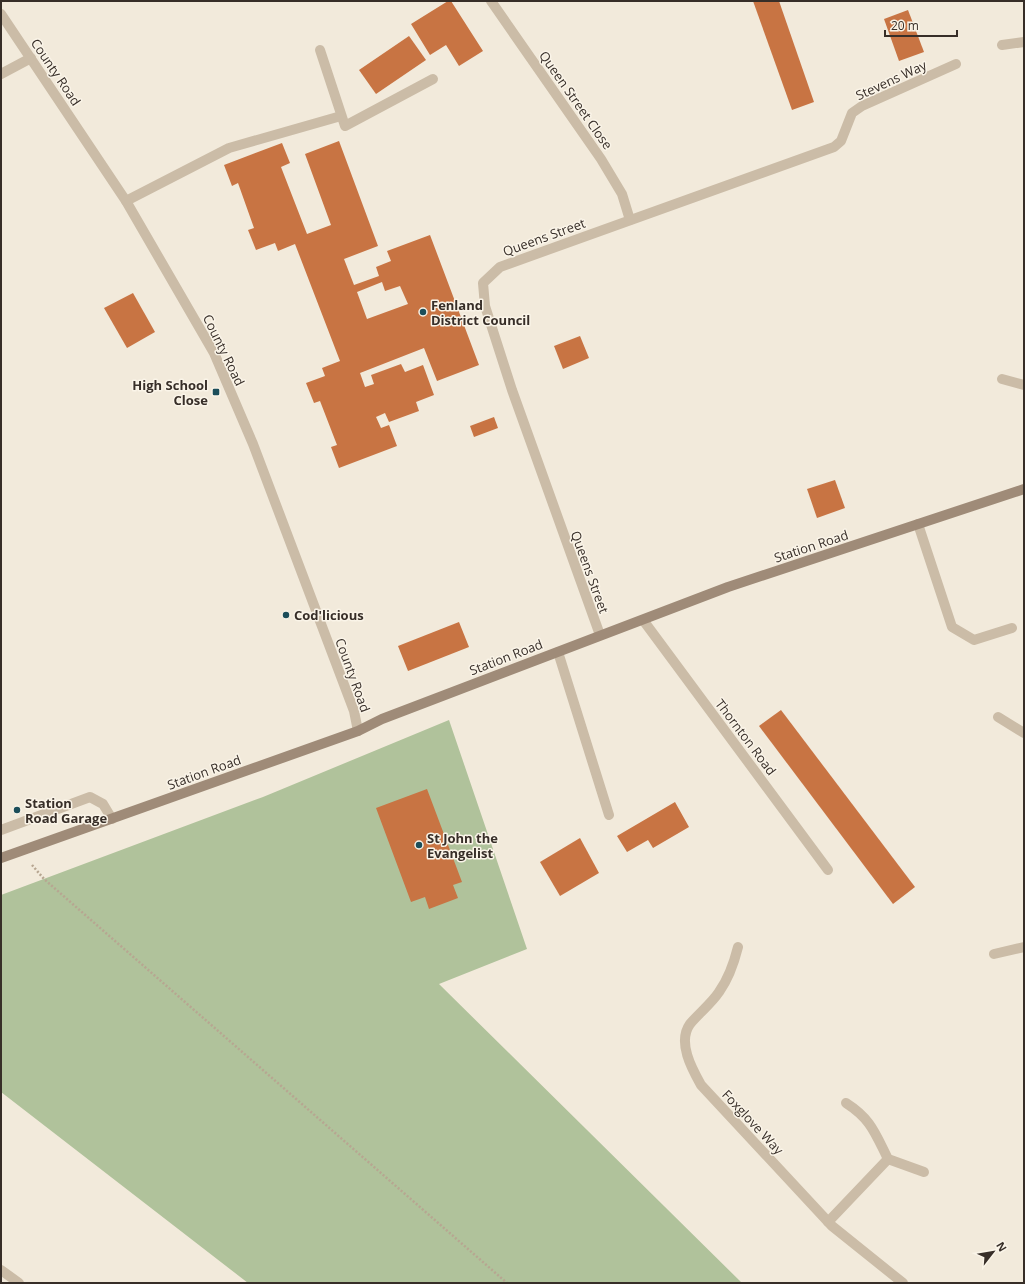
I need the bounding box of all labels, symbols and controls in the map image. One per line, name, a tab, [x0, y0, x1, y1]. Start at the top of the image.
scale bar	[885, 12, 957, 38]
text: 20 m	[891, 17, 919, 34]
street label: County Road	[27, 35, 85, 109]
street label: Queen Street Close	[535, 47, 617, 153]
street label: Stevens Way	[853, 56, 930, 104]
street label: Queens Street	[500, 214, 588, 260]
place label: Fenland District Council	[431, 296, 530, 329]
marker: Fenland District Council	[418, 307, 428, 317]
street label: County Road	[199, 311, 249, 389]
place label: High School Close	[132, 376, 208, 409]
marker: High School Close	[211, 387, 221, 397]
street label: Station Road	[772, 526, 850, 566]
street label: Queens Street	[567, 528, 613, 616]
place label: Cod'licious	[294, 606, 364, 624]
marker: Cod'licious	[281, 610, 291, 620]
street label: Station Road	[467, 635, 545, 679]
street label: County Road	[331, 636, 375, 714]
street label: Thornton Road	[711, 695, 781, 779]
street label: Station Road	[165, 750, 243, 794]
place label: Station Road Garage	[25, 794, 107, 827]
marker: Station Road Garage	[12, 805, 22, 815]
place label: St John the Evangelist	[427, 829, 498, 862]
marker: St John the Evangelist	[414, 840, 424, 850]
street label: Foxglove Way	[718, 1086, 788, 1159]
north arrow	[973, 1232, 1013, 1272]
text: N	[993, 1239, 1011, 1254]

